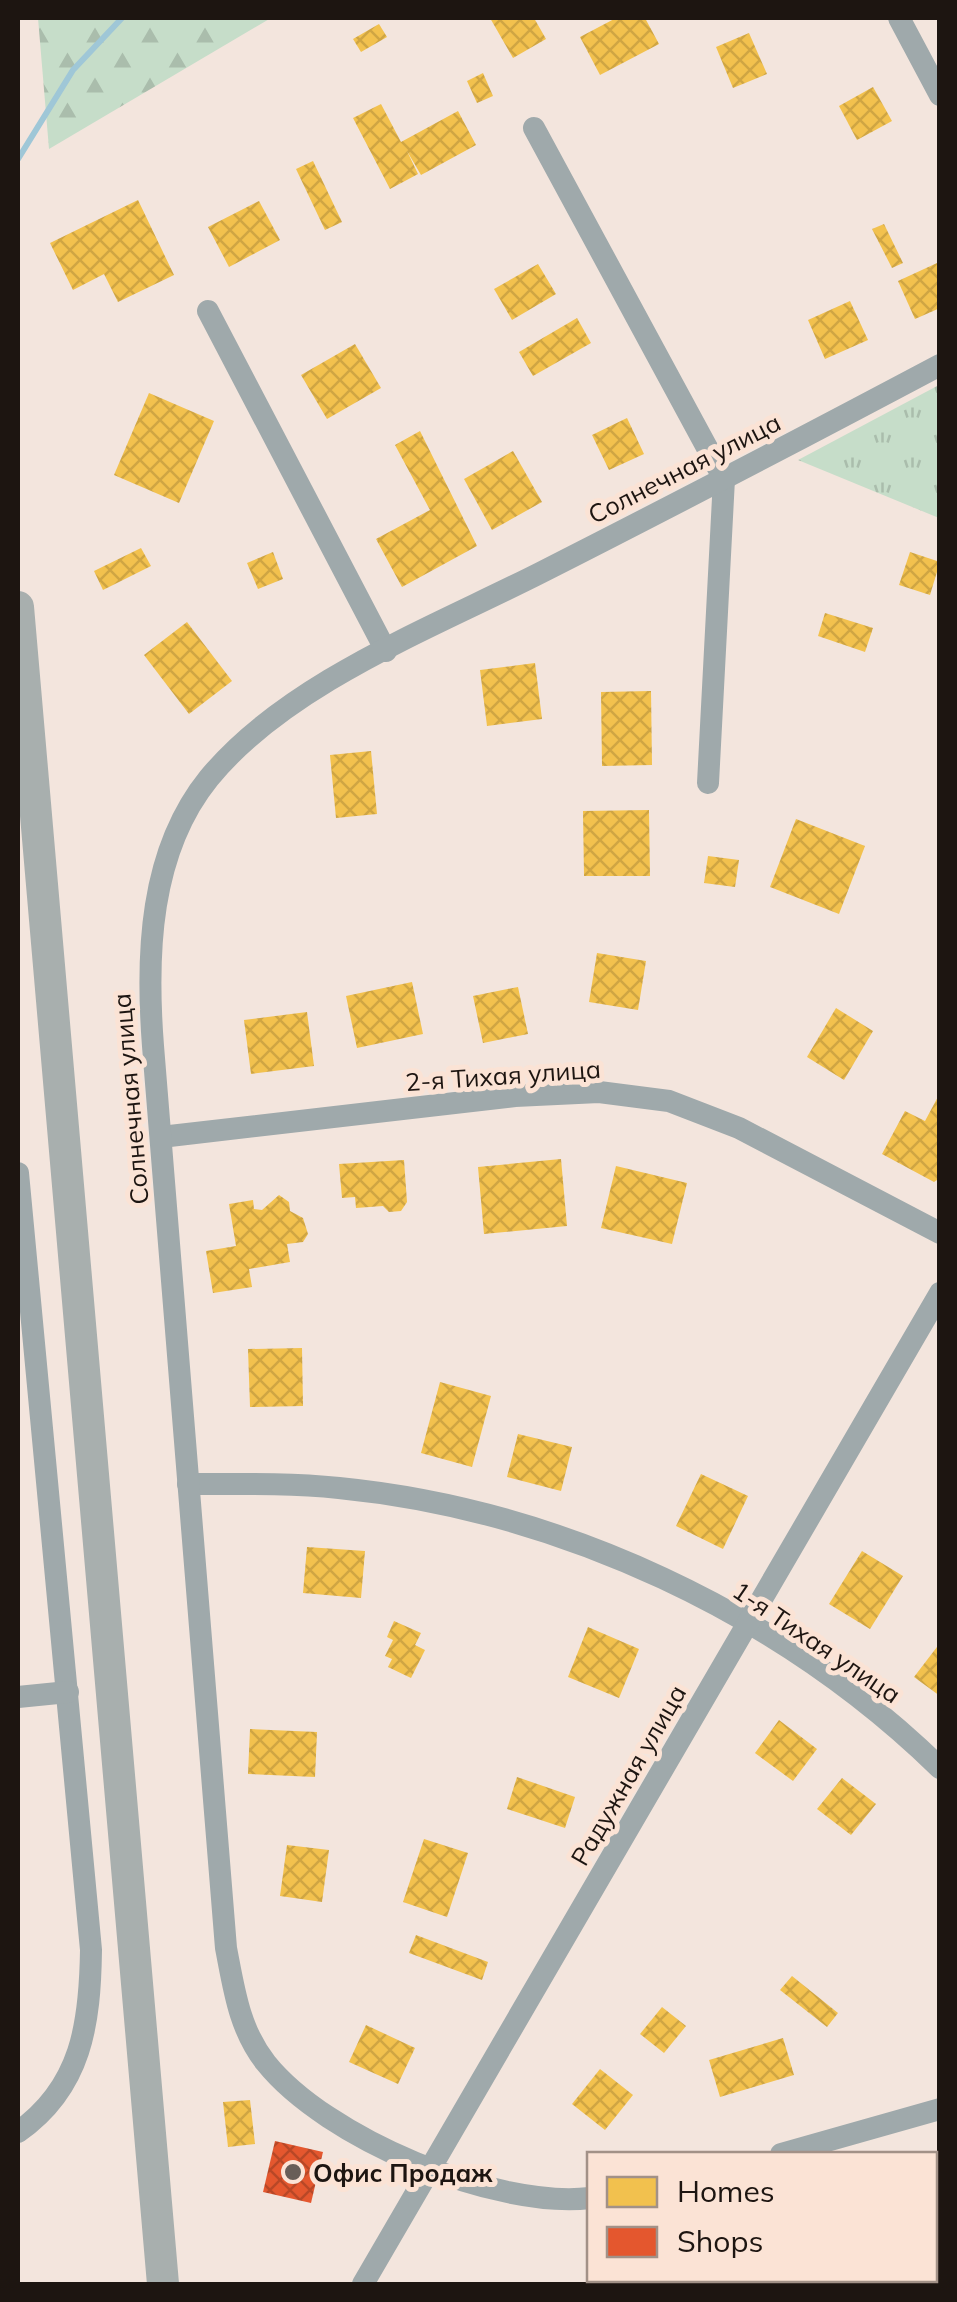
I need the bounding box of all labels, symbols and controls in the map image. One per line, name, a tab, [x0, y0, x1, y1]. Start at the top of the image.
street label: Солнечная улица	[583, 406, 785, 530]
street label: Солнечная улица	[105, 992, 155, 1206]
street label: 2-я Тихая улица	[404, 1053, 602, 1097]
street label: 1-я Тихая улица	[727, 1574, 907, 1710]
street label: Радужная улица	[564, 1679, 692, 1871]
legend	[587, 2152, 937, 2282]
place label: Офис Продаж	[313, 2157, 493, 2188]
marker: Офис Продаж	[282, 2161, 304, 2183]
text: Homes	[677, 2172, 775, 2210]
text: Shops	[677, 2222, 763, 2260]

